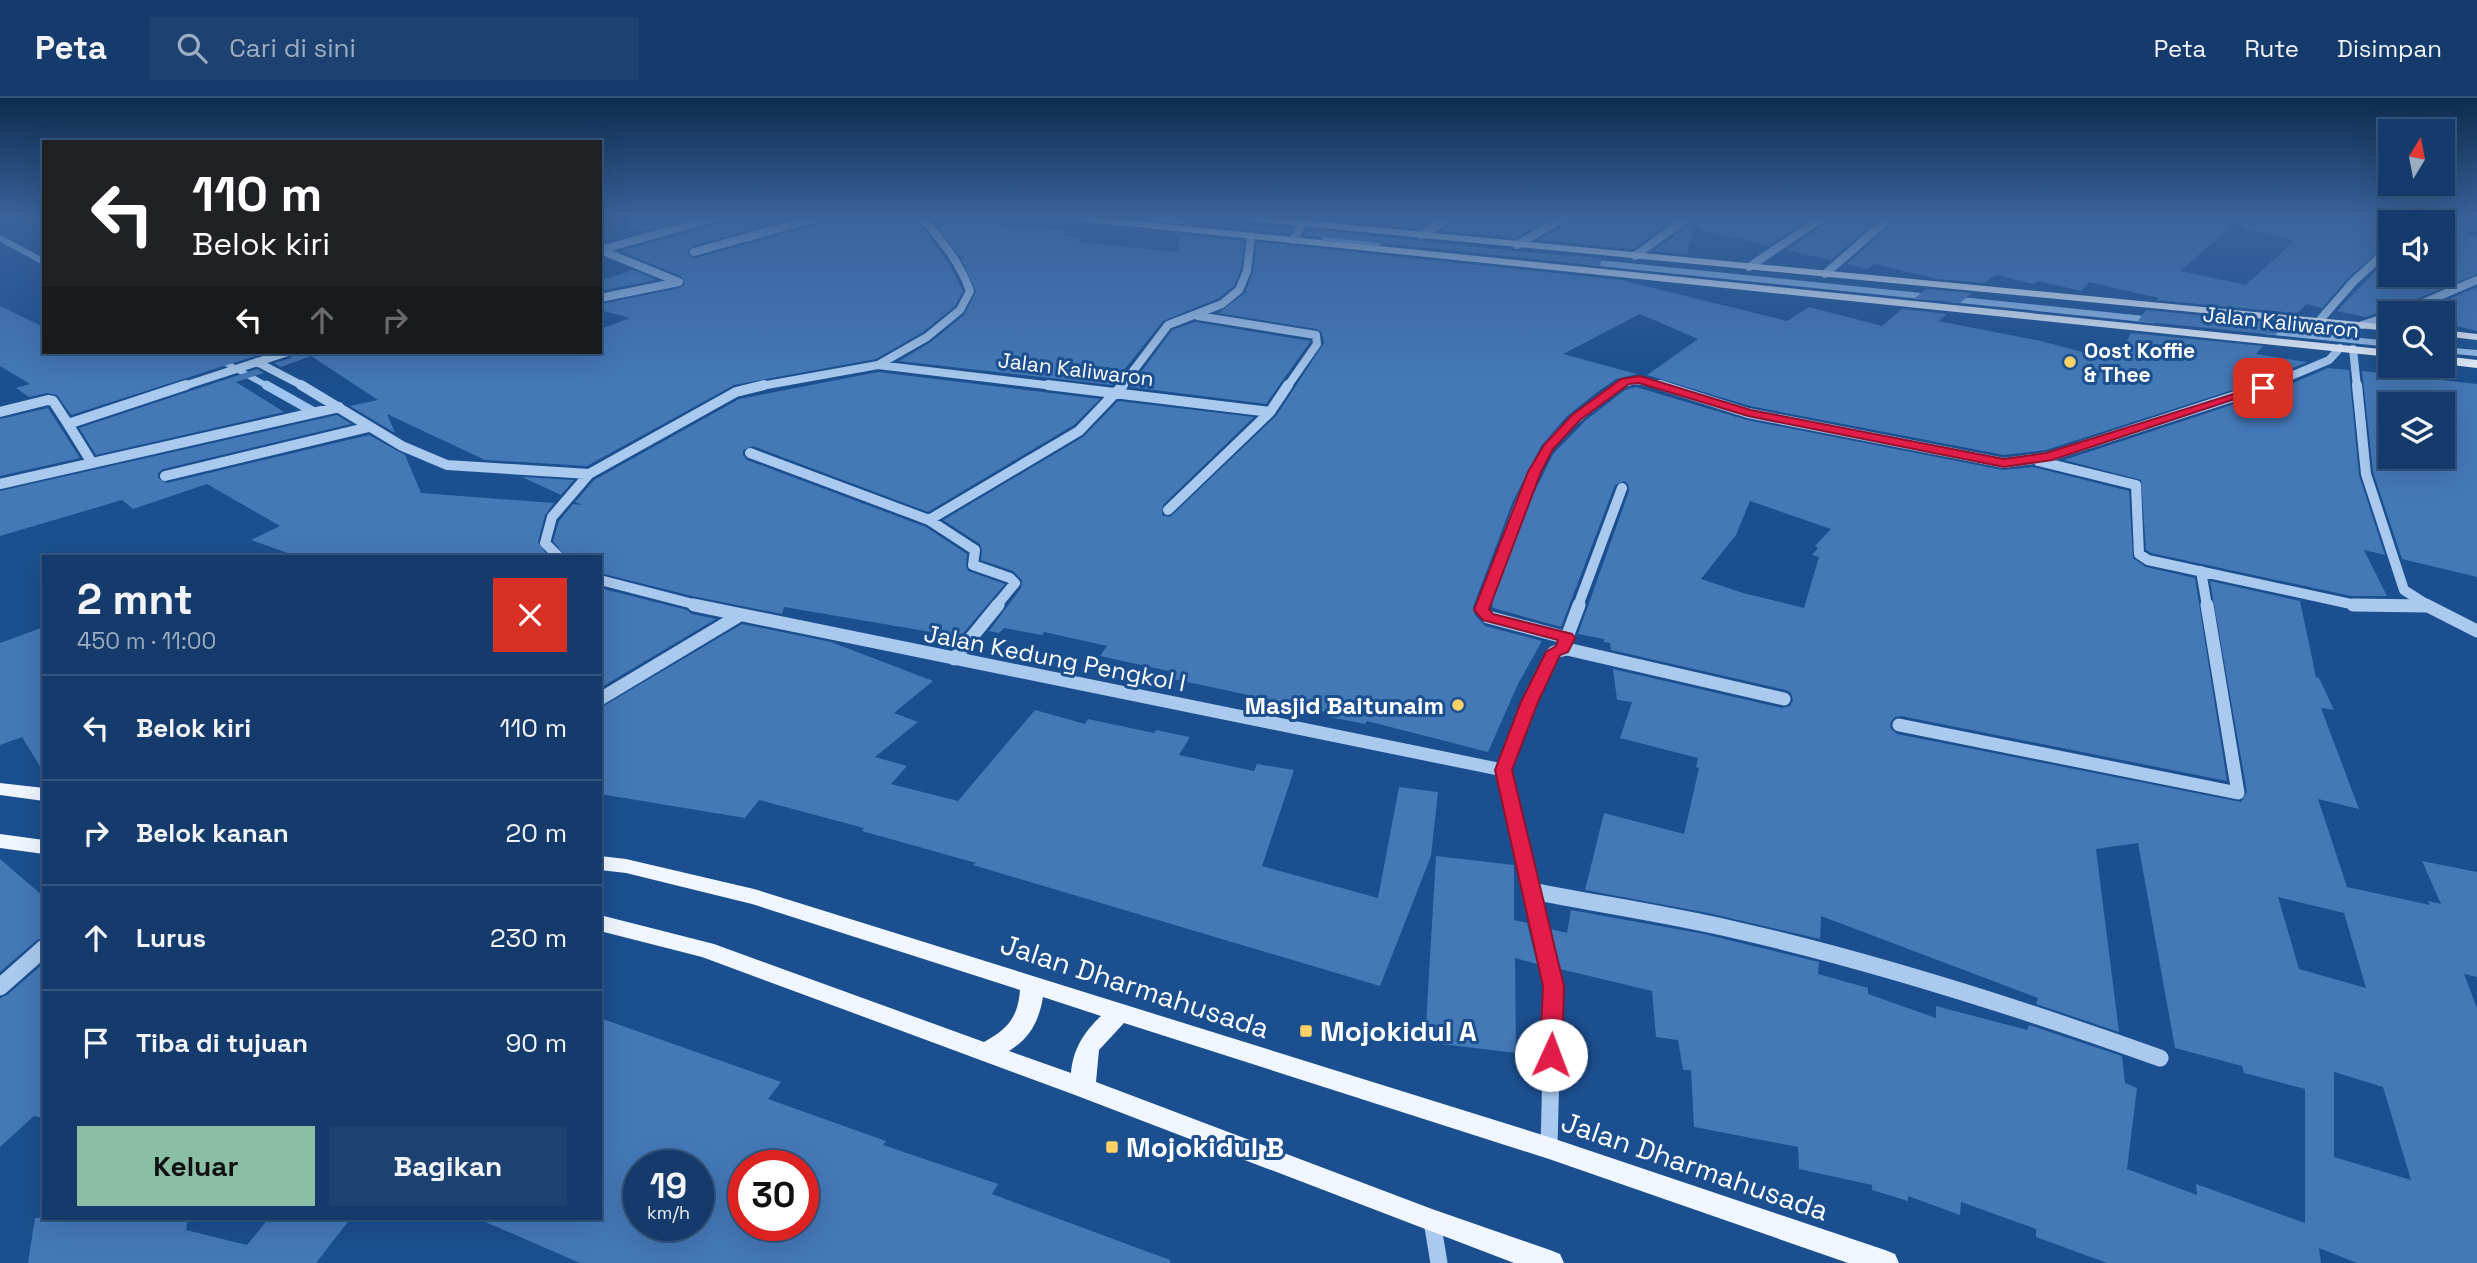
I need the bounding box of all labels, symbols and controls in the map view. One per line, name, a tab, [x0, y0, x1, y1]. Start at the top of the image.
search box	[149, 17, 639, 80]
text: Peta	[35, 27, 107, 69]
icon: search	[173, 29, 211, 67]
text: Cari di sini	[229, 31, 356, 65]
text: Peta	[2154, 33, 2206, 64]
text: Rute	[2244, 33, 2299, 64]
text: Disimpan	[2337, 33, 2442, 64]
north arrow	[2378, 119, 2455, 196]
map controls	[2378, 119, 2455, 469]
text: 110 m	[192, 163, 322, 225]
icon: left	[77, 168, 168, 259]
button: sound	[2378, 210, 2455, 287]
text: Belok kiri	[192, 224, 330, 264]
street label: Jalan Kaliwaron	[2202, 300, 2360, 344]
icon: left	[230, 301, 268, 339]
icon: ahead	[303, 301, 341, 339]
icon: right	[376, 301, 414, 339]
button: search	[2378, 301, 2455, 378]
place label: Oost Koffie & Thee	[2084, 337, 2195, 388]
street label: Jalan Kaliwaron	[997, 346, 1155, 392]
marker: Oost Koffie & Thee	[2062, 354, 2078, 370]
pin	[2233, 358, 2293, 418]
icon: arrive	[2244, 369, 2282, 407]
button: layers	[2378, 392, 2455, 469]
text: 2 mnt	[77, 573, 193, 626]
button: close	[493, 578, 567, 652]
street label: Jalan Kedung Pengkol I	[921, 617, 1189, 699]
text: 450 m · 11:00	[77, 626, 216, 656]
place label: Masjid Baitunaim	[1245, 690, 1444, 721]
marker: Masjid Baitunaim	[1450, 697, 1466, 713]
icon: left	[77, 709, 115, 747]
text: Belok kiri	[136, 711, 251, 745]
text: 110 m	[500, 711, 567, 745]
icon: right	[77, 814, 115, 852]
text: Belok kanan	[136, 816, 289, 850]
text: 20 m	[506, 816, 567, 850]
icon: ahead	[77, 919, 115, 957]
text: Lurus	[136, 921, 206, 955]
text: 230 m	[490, 921, 567, 955]
street label: Jalan Dharmahusada	[996, 926, 1274, 1046]
place label: Mojokidul A	[1320, 1013, 1477, 1049]
position arrow	[1514, 1018, 1588, 1092]
marker: Mojokidul A	[1298, 1023, 1314, 1039]
icon: arrive	[77, 1024, 115, 1062]
text: Tiba di tujuan	[136, 1026, 308, 1060]
text: 90 m	[505, 1026, 567, 1060]
street label: Jalan Dharmahusada	[1557, 1103, 1833, 1229]
button: Keluar	[77, 1126, 315, 1206]
button: Bagikan	[329, 1126, 567, 1206]
place label: Mojokidul B	[1126, 1129, 1284, 1165]
marker: Mojokidul B	[1104, 1139, 1120, 1155]
speed limit sign: 30	[728, 1150, 819, 1241]
text: 19	[650, 1164, 687, 1208]
text: km/h	[647, 1201, 690, 1224]

